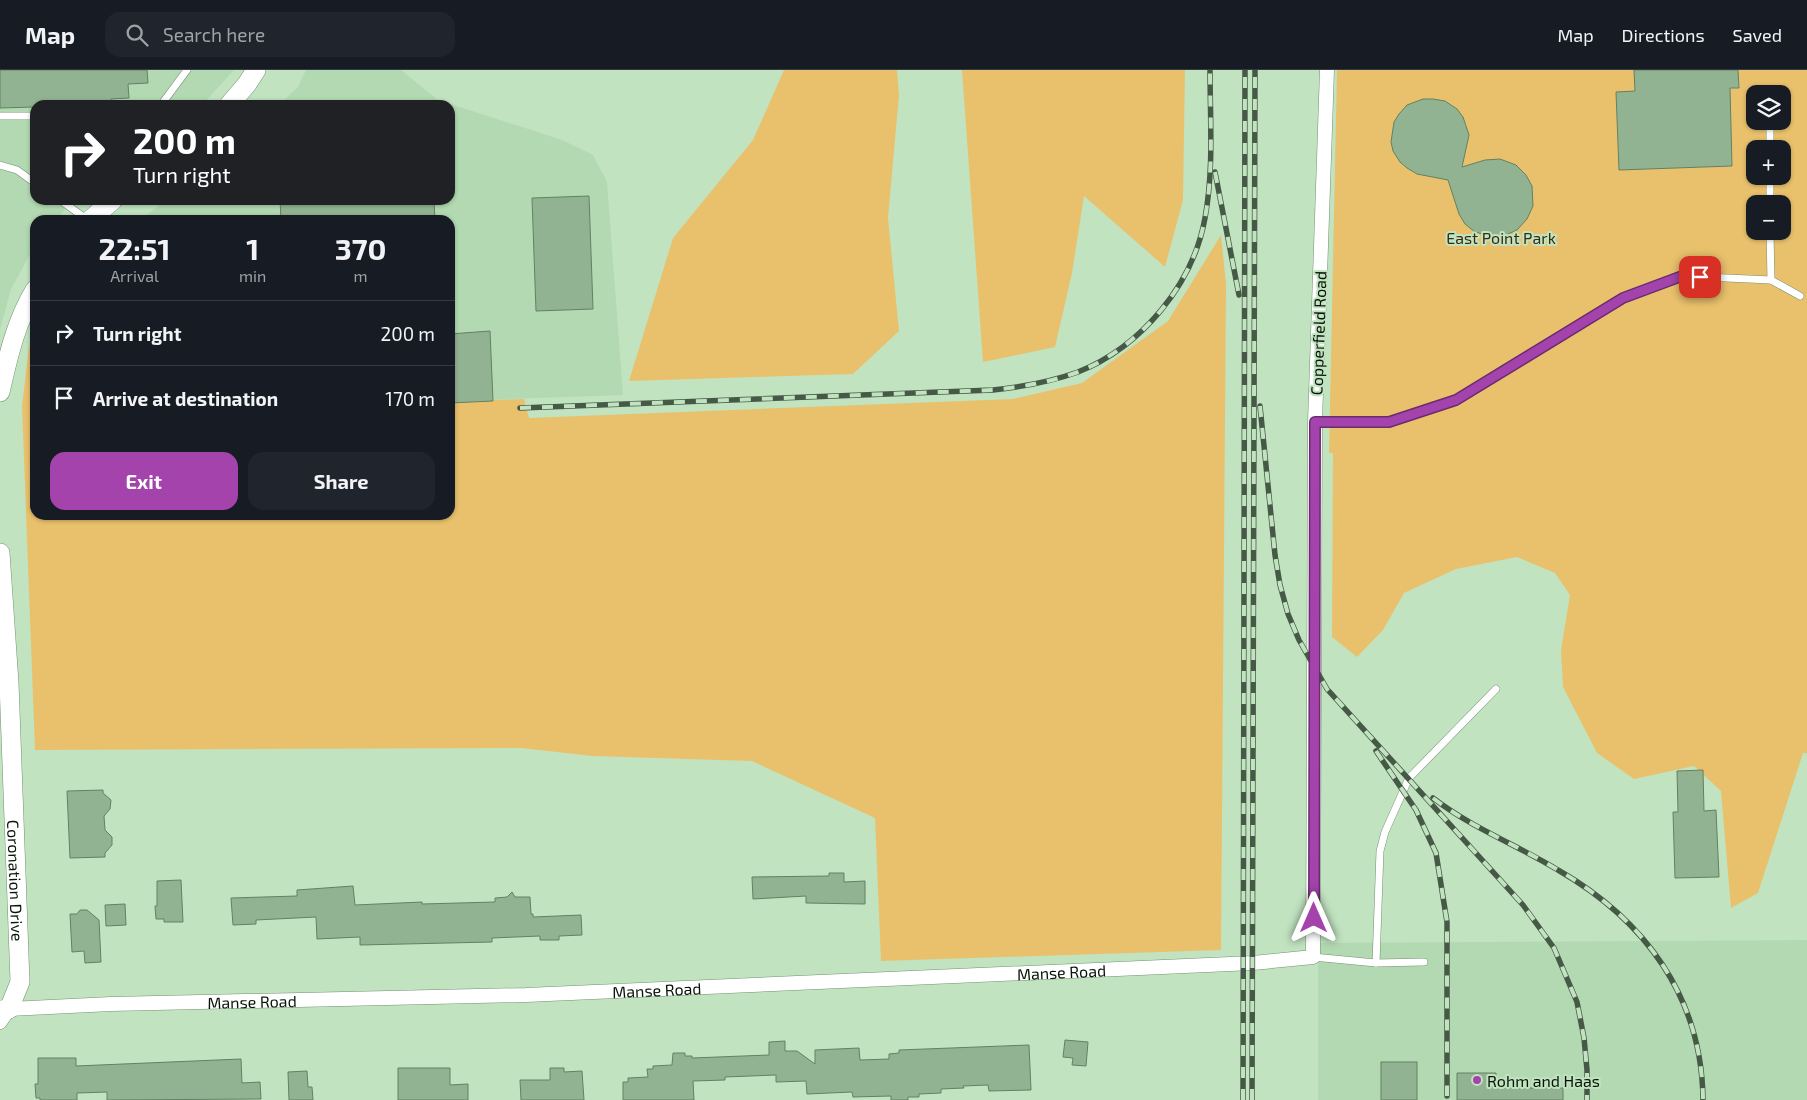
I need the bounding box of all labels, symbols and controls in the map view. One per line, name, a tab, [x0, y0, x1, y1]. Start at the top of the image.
search box	[105, 12, 455, 57]
text: Map	[25, 20, 75, 49]
icon: search	[123, 21, 151, 49]
text: Search here	[163, 23, 265, 46]
text: Map	[1557, 24, 1594, 46]
text: Directions	[1622, 24, 1705, 46]
text: Saved	[1733, 24, 1782, 46]
map controls	[1746, 85, 1791, 240]
button: layers	[1746, 85, 1791, 130]
text: 200 m	[133, 119, 236, 161]
icon: right	[50, 120, 115, 185]
button: +	[1746, 140, 1791, 185]
text: Turn right	[133, 161, 231, 187]
button: −	[1746, 195, 1791, 240]
park label: East Point Park	[1446, 228, 1556, 247]
text: 22:51	[98, 230, 171, 266]
text: 1	[246, 230, 259, 266]
text: 370	[335, 230, 387, 266]
pin	[1679, 256, 1721, 298]
icon: arrive	[1686, 263, 1714, 291]
text: Arrival	[110, 266, 159, 285]
text: min	[239, 266, 266, 285]
text: m	[354, 266, 368, 285]
street label: Copperfield Road	[1306, 271, 1330, 395]
icon: right	[50, 319, 78, 347]
text: Turn right	[93, 322, 181, 345]
text: 200 m	[381, 322, 435, 345]
icon: arrive	[50, 384, 78, 412]
text: Arrive at destination	[93, 387, 278, 410]
text: 170 m	[385, 387, 435, 410]
button: Exit	[50, 452, 238, 510]
button: Share	[248, 452, 435, 510]
street label: Coronation Drive	[5, 819, 28, 942]
position arrow	[1287, 891, 1339, 943]
street label: Manse Road	[1016, 960, 1106, 983]
street label: Manse Road	[612, 978, 702, 1001]
street label: Manse Road	[207, 990, 297, 1011]
place label: Rohm and Haas	[1487, 1071, 1600, 1090]
marker: Rohm and Haas	[1471, 1074, 1483, 1086]

